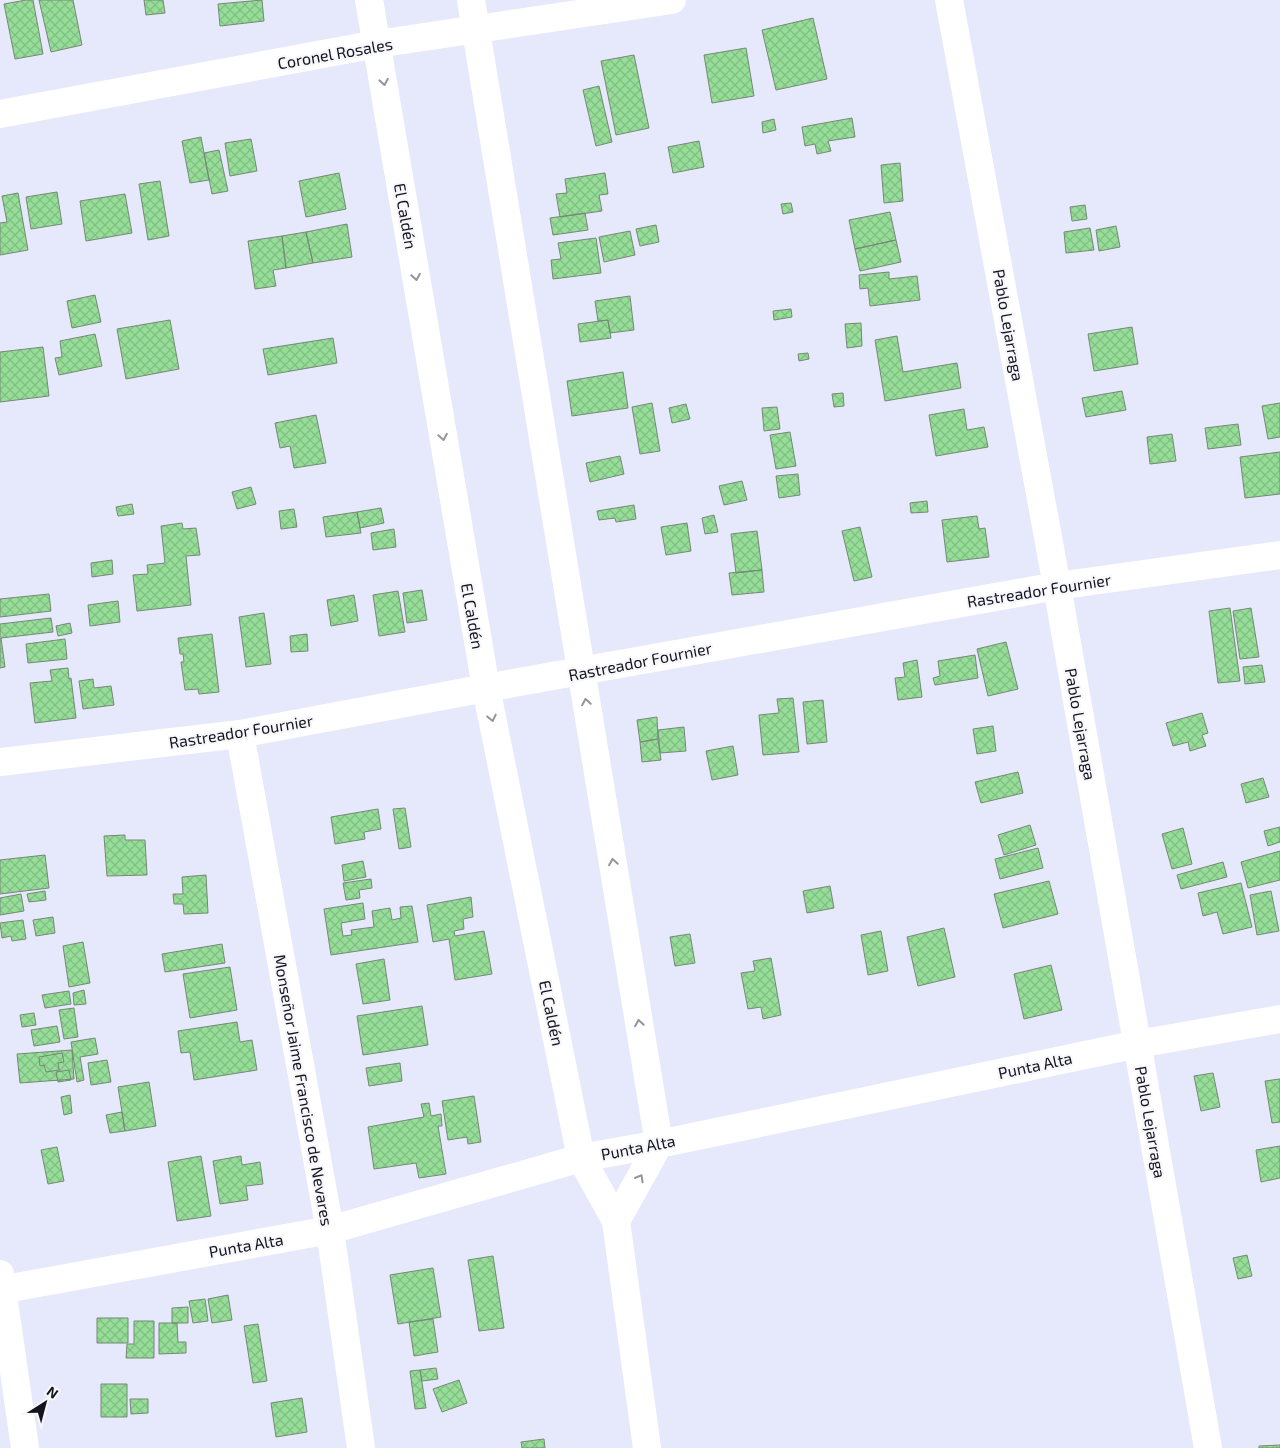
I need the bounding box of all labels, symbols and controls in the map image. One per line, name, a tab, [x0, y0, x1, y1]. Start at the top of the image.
street label: Coronel Rosales	[276, 34, 394, 72]
one-way arrow	[378, 78, 388, 87]
street label: El Caldén	[391, 182, 421, 250]
street label: Pablo Lejarraga	[989, 267, 1028, 383]
one-way arrow	[411, 273, 421, 282]
one-way arrow	[438, 433, 448, 442]
street label: Rastreador Fournier	[966, 569, 1113, 611]
street label: El Caldén	[458, 582, 488, 650]
street label: Rastreador Fournier	[567, 638, 714, 684]
street label: Pablo Lejarraga	[1061, 666, 1100, 782]
one-way arrow	[581, 698, 591, 707]
street label: Rastreador Fournier	[168, 710, 315, 752]
one-way arrow	[486, 714, 497, 723]
one-way arrow	[608, 858, 618, 867]
street label: Monseñor Jaime Francisco de Nevares	[271, 953, 337, 1227]
street label: El Caldén	[536, 978, 568, 1048]
one-way arrow	[635, 1018, 645, 1027]
street label: Punta Alta	[996, 1048, 1074, 1082]
street label: Pablo Lejarraga	[1131, 1064, 1170, 1180]
street label: Punta Alta	[599, 1130, 677, 1164]
one-way arrow	[633, 1175, 643, 1184]
street label: Punta Alta	[207, 1229, 285, 1261]
north arrow	[20, 1378, 70, 1428]
text: N	[44, 1382, 62, 1402]

